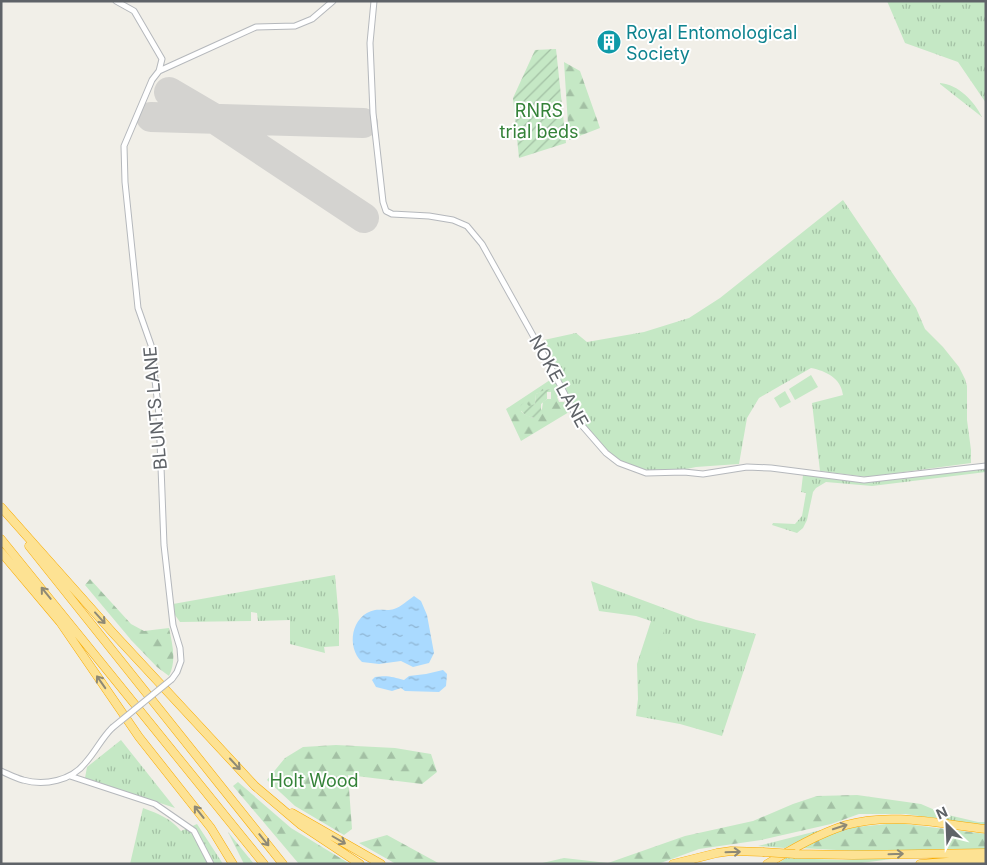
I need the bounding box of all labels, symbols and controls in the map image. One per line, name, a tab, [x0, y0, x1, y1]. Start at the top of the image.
place label: Royal Entomological Society	[626, 22, 797, 64]
building icon: Royal Entomological Society	[596, 29, 622, 55]
park label: RNRS trial beds	[500, 100, 578, 142]
street label: NOKE LANE	[525, 331, 593, 431]
street label: BLUNTS LANE	[139, 345, 171, 471]
one-way arrow	[40, 587, 51, 600]
one-way arrow	[94, 612, 105, 625]
one-way arrow	[96, 675, 106, 689]
one-way arrow	[229, 757, 240, 770]
park label: Holt Wood	[269, 770, 359, 791]
north arrow	[922, 800, 972, 850]
text: N	[933, 803, 950, 823]
one-way arrow	[193, 806, 204, 819]
one-way arrow	[832, 822, 848, 832]
one-way arrow	[259, 833, 270, 846]
one-way arrow	[332, 835, 347, 845]
one-way arrow	[724, 847, 740, 857]
one-way arrow	[888, 849, 904, 858]

